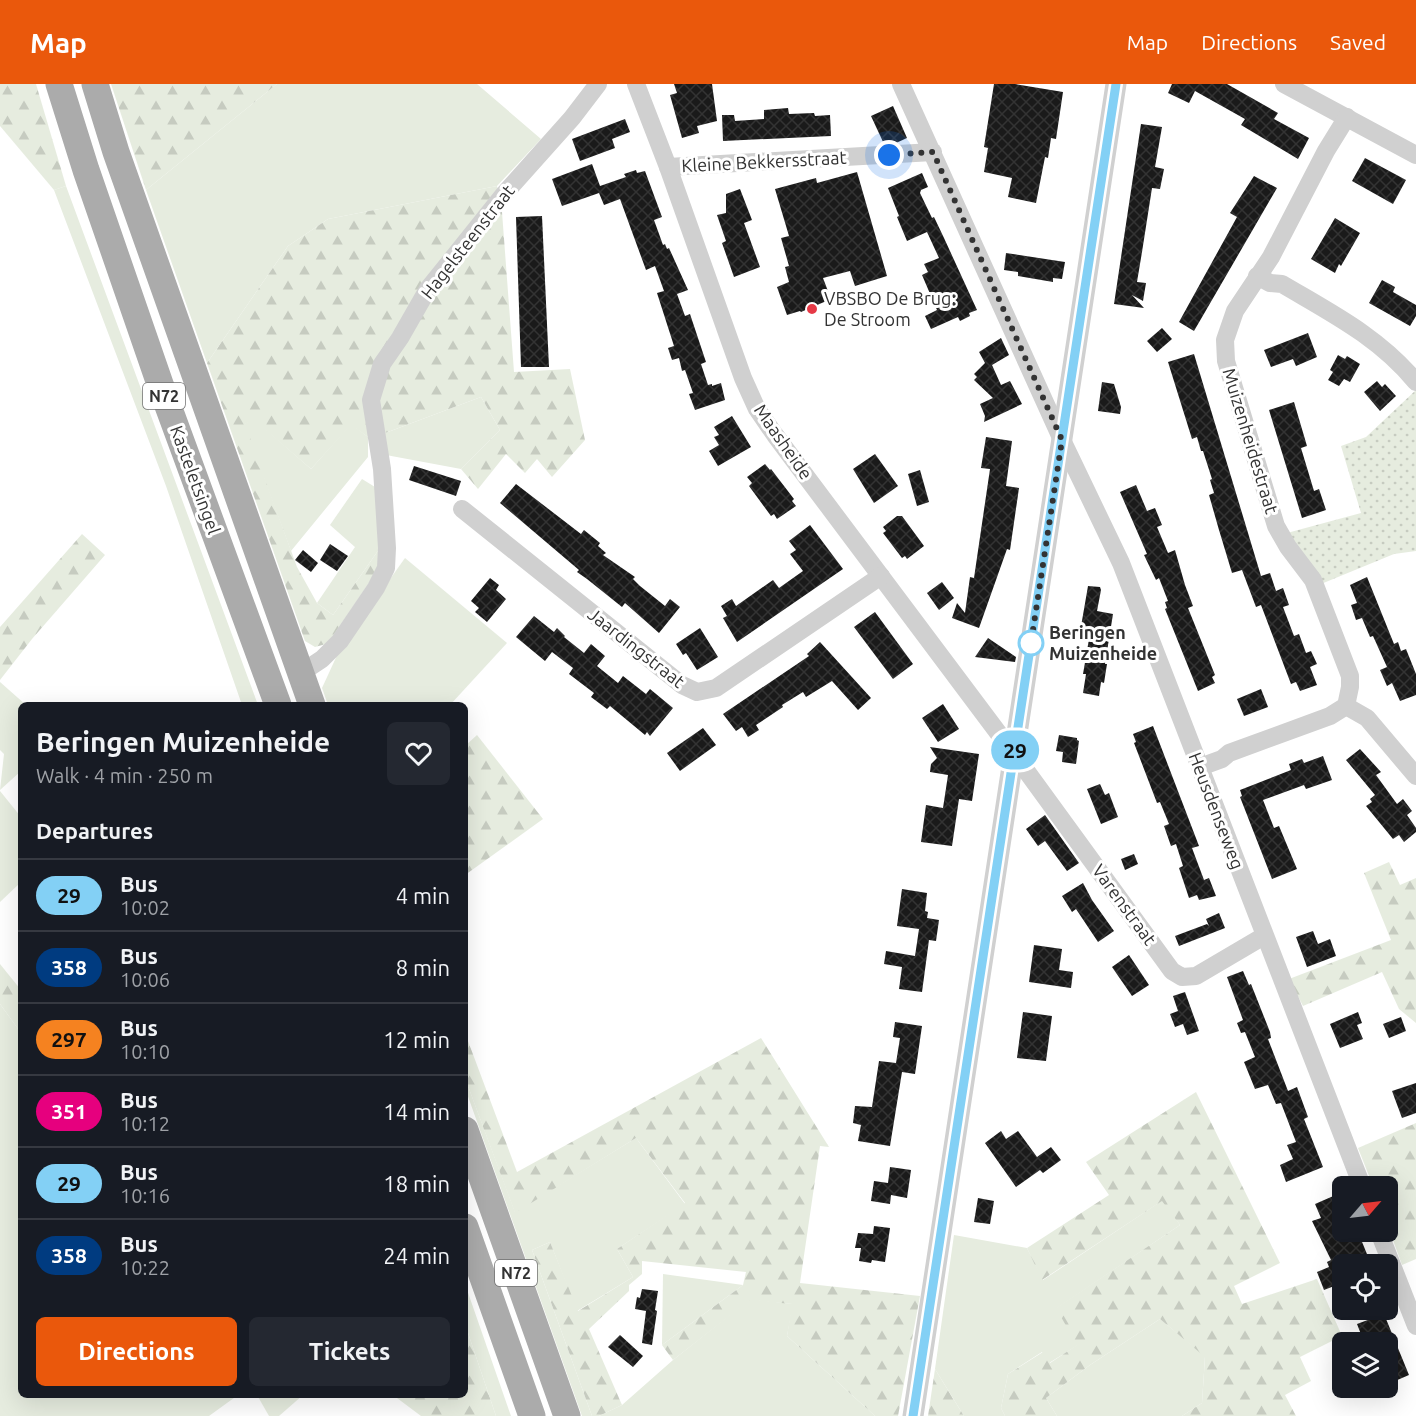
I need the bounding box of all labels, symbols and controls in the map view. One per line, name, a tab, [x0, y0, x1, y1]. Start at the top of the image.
text: Map	[30, 27, 87, 58]
text: Map	[1127, 30, 1168, 54]
text: Directions	[1201, 30, 1297, 54]
text: Saved	[1330, 30, 1386, 54]
your location	[874, 140, 904, 170]
street label: Kleine Bekkersstraat	[681, 147, 847, 175]
street label: Hagelsteenstraat	[417, 180, 518, 302]
place label: VBSBO De Brug: De Stroom	[824, 288, 956, 329]
marker: VBSBO De Brug: De Stroom	[805, 302, 819, 316]
street label: Muizenheidestraat	[1219, 366, 1283, 516]
road number: N72	[143, 383, 185, 409]
street label: Maasheide	[751, 400, 817, 483]
street label: Kasteletsingel	[167, 423, 225, 537]
street label: Jaardingstraat	[584, 603, 689, 691]
place label: Beringen Muizenheide	[1049, 622, 1157, 663]
marker: Beringen Muizenheide	[1018, 630, 1044, 656]
button: heart	[387, 722, 450, 785]
text: Beringen Muizenheide	[36, 726, 330, 757]
line badge: 29	[988, 730, 1042, 770]
text: 29	[1003, 738, 1027, 762]
street label: Heusdenseweg	[1186, 749, 1248, 872]
text: Walk · 4 min · 250 m	[36, 764, 213, 787]
text: Departures	[36, 818, 153, 843]
street label: Varenstraat	[1089, 860, 1161, 949]
text: Bus	[120, 871, 158, 896]
text: 29	[57, 883, 81, 907]
text: 4 min	[396, 883, 450, 908]
text: 10:02	[120, 896, 170, 919]
text: Bus	[120, 943, 158, 968]
text: 358	[51, 955, 87, 979]
text: 8 min	[396, 955, 450, 980]
text: 10:06	[120, 968, 170, 991]
text: Bus	[120, 1015, 158, 1040]
text: 297	[51, 1027, 87, 1051]
text: 12 min	[383, 1027, 450, 1052]
text: 10:10	[120, 1040, 170, 1063]
text: Bus	[120, 1087, 158, 1112]
text: 351	[51, 1099, 87, 1123]
text: 14 min	[383, 1099, 450, 1124]
text: 10:12	[120, 1112, 170, 1135]
text: Bus	[120, 1159, 158, 1184]
text: 29	[57, 1171, 81, 1195]
text: 18 min	[383, 1171, 450, 1196]
north arrow	[1332, 1176, 1398, 1242]
map controls	[1332, 1176, 1398, 1398]
text: 10:16	[120, 1184, 170, 1207]
text: Bus	[120, 1231, 158, 1256]
text: 358	[51, 1243, 87, 1267]
text: 24 min	[383, 1243, 450, 1268]
button: locate	[1332, 1254, 1398, 1320]
text: 10:22	[120, 1256, 170, 1279]
road number: N72	[495, 1260, 537, 1286]
button: Directions	[36, 1317, 237, 1386]
button: Tickets	[249, 1317, 450, 1386]
button: layers	[1332, 1332, 1398, 1398]

